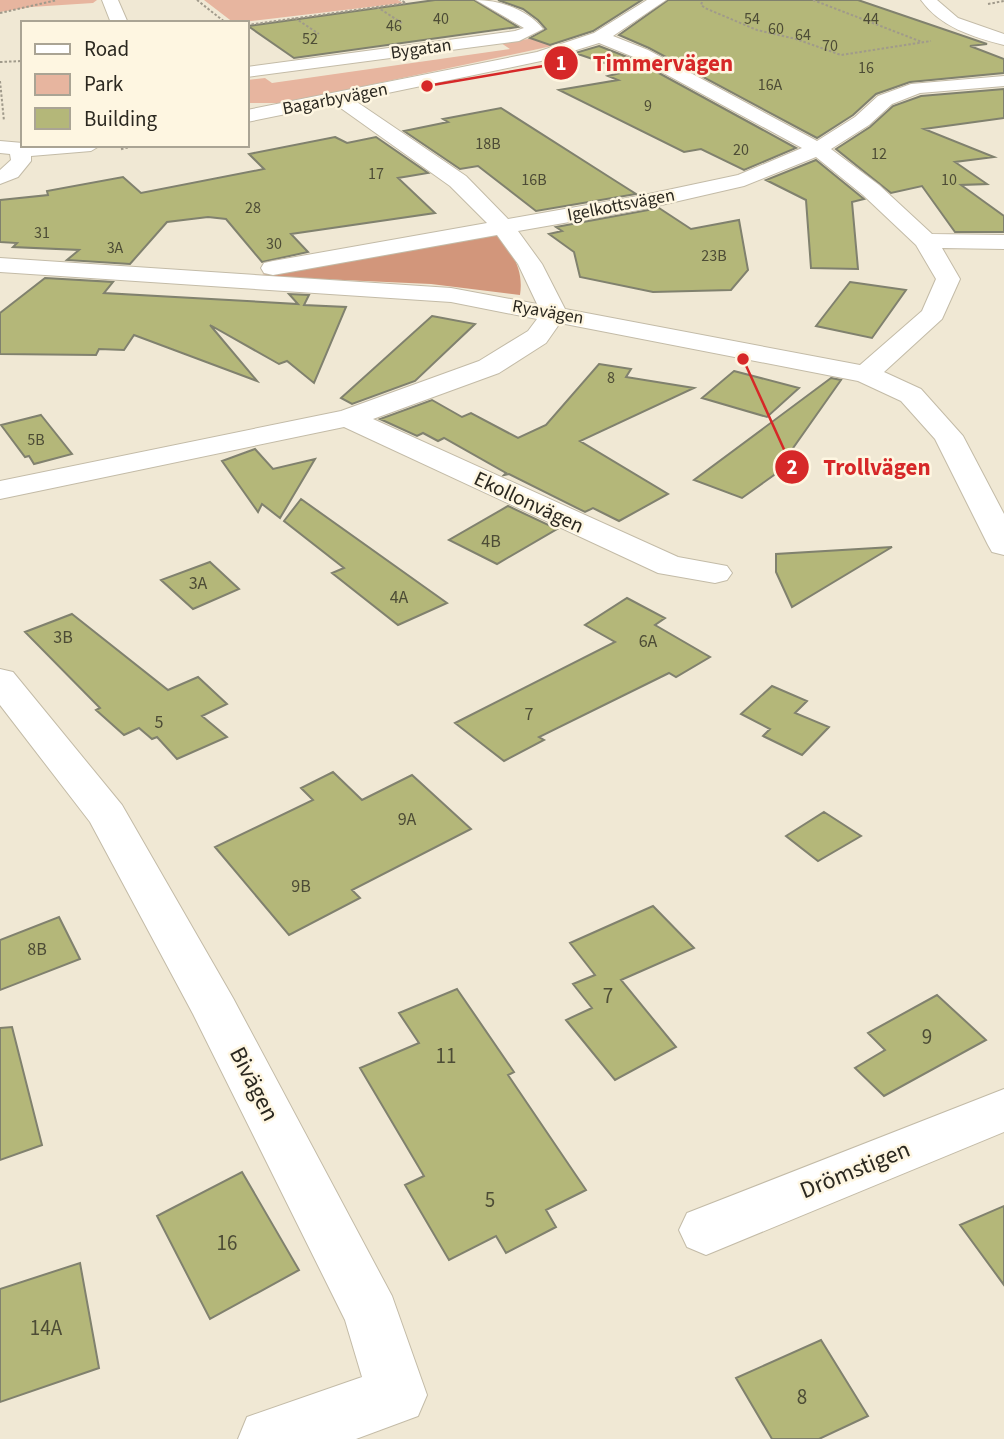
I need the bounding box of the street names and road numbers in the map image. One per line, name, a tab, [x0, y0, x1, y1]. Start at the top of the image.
street label: Bygatan	[389, 32, 453, 66]
street label: Bagarbyvägen	[280, 77, 390, 121]
street label: Igelkottsvägen	[565, 182, 677, 228]
street label: Ryavägen	[510, 293, 586, 331]
street label: Ekollonvägen	[469, 463, 589, 541]
street label: Bivägen	[220, 1041, 288, 1127]
street label: Drömstigen	[795, 1132, 915, 1208]

